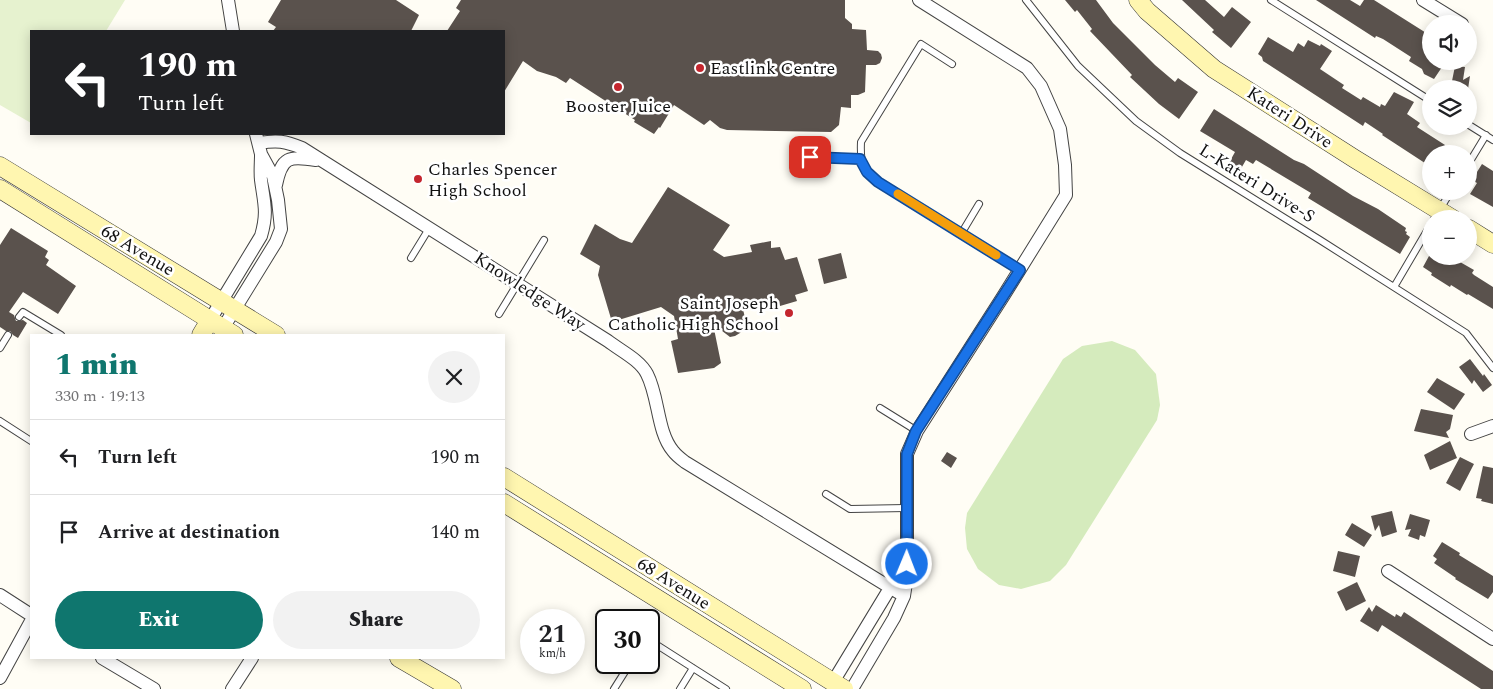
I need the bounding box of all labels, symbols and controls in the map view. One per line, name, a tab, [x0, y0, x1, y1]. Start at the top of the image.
map controls	[1422, 15, 1477, 265]
button: sound	[1422, 15, 1477, 70]
text: 190 m	[138, 39, 237, 92]
icon: left	[55, 50, 120, 115]
place label: Eastlink Centre	[710, 55, 835, 82]
marker: Eastlink Centre	[694, 62, 706, 74]
street label: Kateri Drive	[1241, 79, 1338, 155]
button: layers	[1422, 80, 1477, 135]
marker: Booster Juice	[612, 81, 624, 93]
text: Turn left	[138, 87, 224, 120]
place label: Booster Juice	[565, 93, 671, 120]
pin	[789, 136, 831, 178]
street label: L-Kateri Drive-S	[1193, 137, 1320, 230]
icon: arrive	[796, 143, 824, 171]
button: +	[1422, 145, 1477, 200]
place label: Charles Spencer High School	[428, 156, 557, 204]
marker: Charles Spencer High School	[412, 173, 424, 185]
button: −	[1422, 210, 1477, 265]
street label: 68 Avenue	[96, 218, 180, 283]
street label: Knowledge Way	[469, 245, 592, 338]
place label: Saint Joseph Catholic High School	[608, 290, 779, 338]
marker: Saint Joseph Catholic High School	[783, 307, 795, 319]
text: 1 min	[55, 342, 138, 388]
button: close	[428, 351, 480, 403]
text: 330 m · 19:13	[55, 384, 145, 408]
icon: left	[55, 443, 83, 471]
text: Turn left	[98, 443, 177, 472]
text: 190 m	[430, 443, 480, 472]
icon: arrive	[55, 518, 83, 546]
text: Arrive at destination	[98, 518, 280, 547]
text: 140 m	[430, 518, 480, 547]
position arrow	[880, 537, 932, 589]
street label: 68 Avenue	[632, 550, 716, 617]
button: Exit	[55, 591, 263, 649]
button: Share	[273, 591, 480, 649]
speed limit sign: 30	[595, 609, 660, 674]
text: 21	[538, 616, 567, 654]
text: km/h	[539, 644, 566, 663]

